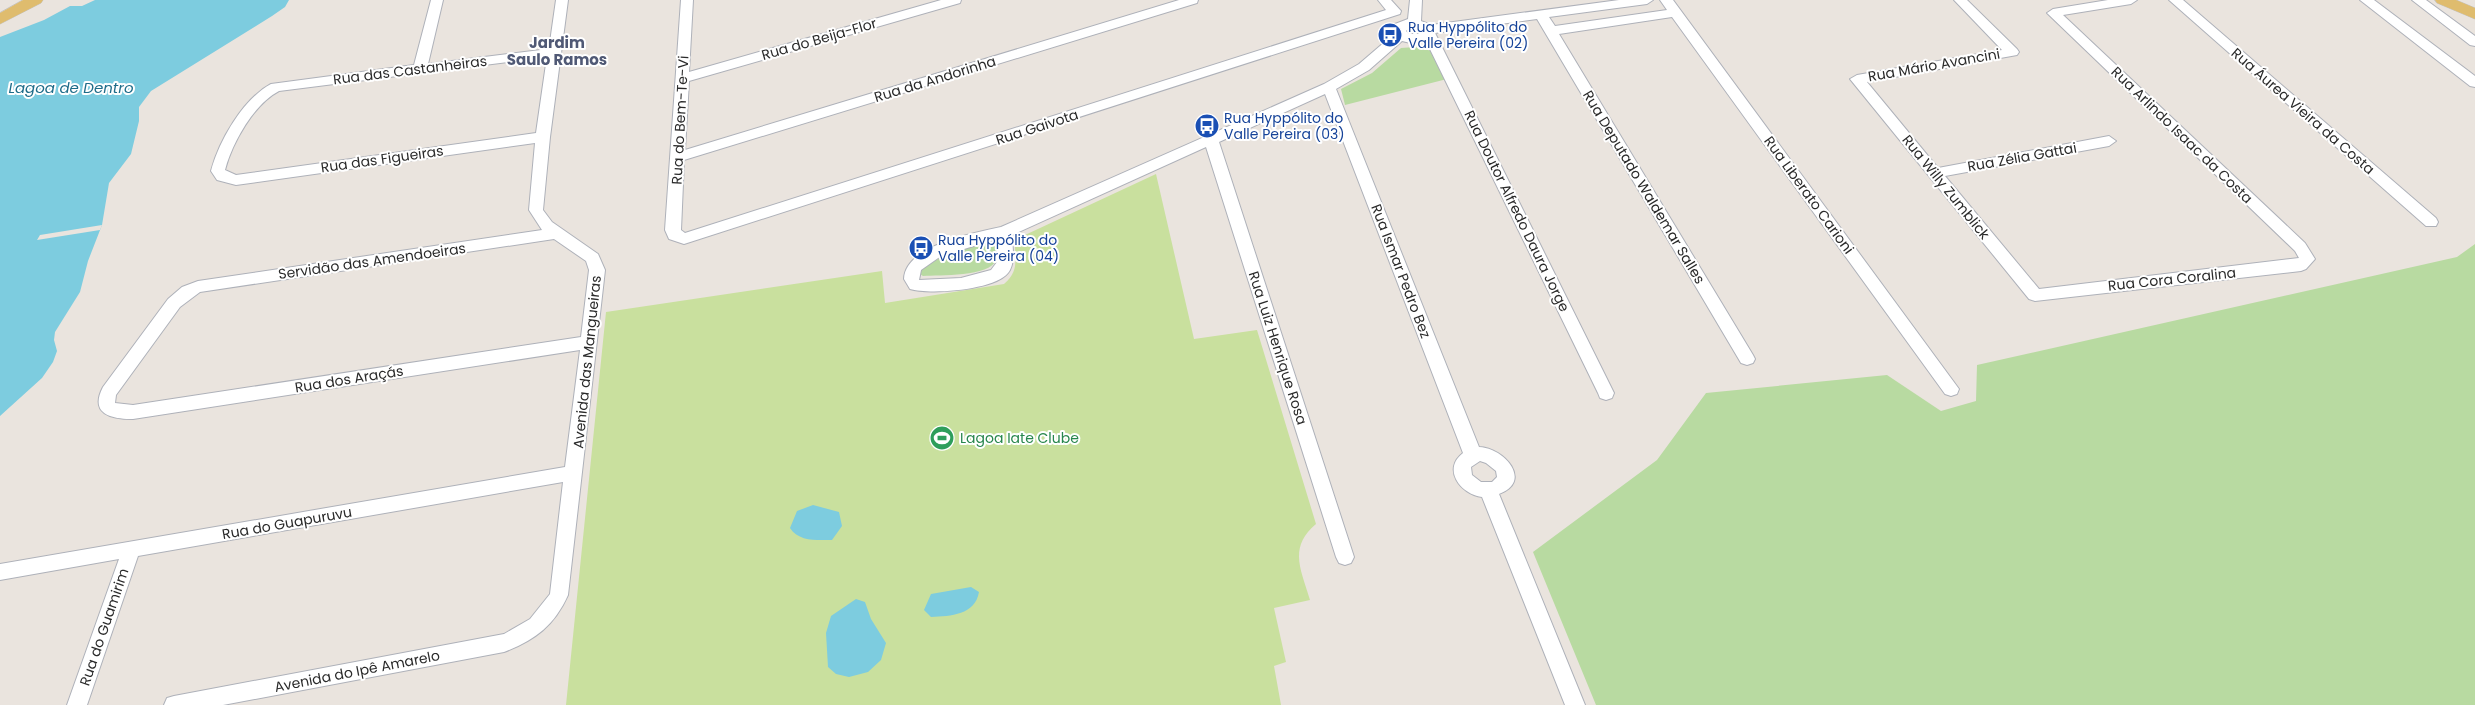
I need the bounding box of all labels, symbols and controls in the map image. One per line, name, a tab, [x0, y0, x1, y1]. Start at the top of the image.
street label: Rua do Beija-Flor	[759, 13, 879, 65]
place label: Rua Hyppólito do Valle Pereira (02)	[1408, 17, 1528, 53]
bus stop icon: Rua Hyppólito do Valle Pereira (02)	[1377, 22, 1403, 48]
district label: Jardim Saulo Ramos	[507, 32, 607, 70]
street label: Rua Áurea Vieira da Costa	[2227, 43, 2379, 179]
street label: Rua Mário Avancini	[1866, 44, 2002, 86]
street label: Rua das Castanheiras	[332, 51, 488, 89]
street label: Rua da Andorinha	[872, 51, 998, 107]
street label: Rua do Bem-Te-Vi	[667, 55, 693, 185]
street label: Rua Arlindo Isaac da Costa	[2107, 62, 2257, 208]
water label: Lagoa de Dentro	[8, 77, 134, 98]
street label: Rua Deputado Waldemar Salles	[1578, 86, 1710, 288]
street label: Rua Gaivota	[993, 104, 1081, 150]
street label: Rua Doutor Alfredo Daura Jorge	[1459, 107, 1575, 315]
place label: Rua Hyppólito do Valle Pereira (03)	[1224, 108, 1345, 144]
bus stop icon: Rua Hyppólito do Valle Pereira (03)	[1194, 113, 1220, 139]
street label: Rua Willy Zumblick	[1898, 130, 1995, 244]
street label: Rua Liberato Carioni	[1759, 132, 1859, 258]
street label: Rua Zélia Gattai	[1966, 138, 2078, 176]
street label: Rua das Figueiras	[319, 140, 445, 178]
street label: Rua Ismar Pedro Bez	[1366, 201, 1436, 341]
place label: Rua Hyppólito do Valle Pereira (04)	[938, 230, 1059, 266]
bus stop icon: Rua Hyppólito do Valle Pereira (04)	[908, 235, 934, 261]
street label: Servidão das Amendoeiras	[277, 238, 467, 284]
street label: Rua Cora Coralina	[2107, 262, 2237, 296]
street label: Rua Luiz Henrique Rosa	[1244, 269, 1312, 427]
street label: Avenida das Mangueiras	[568, 274, 606, 450]
street label: Rua dos Araçás	[293, 361, 405, 397]
sports icon: Lagoa Iate Clube	[929, 425, 955, 451]
place label: Lagoa Iate Clube	[960, 428, 1079, 448]
street label: Rua do Guapuruvu	[220, 502, 354, 544]
street label: Rua do Guamirim	[75, 566, 133, 688]
street label: Avenida do Ipê Amarelo	[273, 645, 441, 697]

